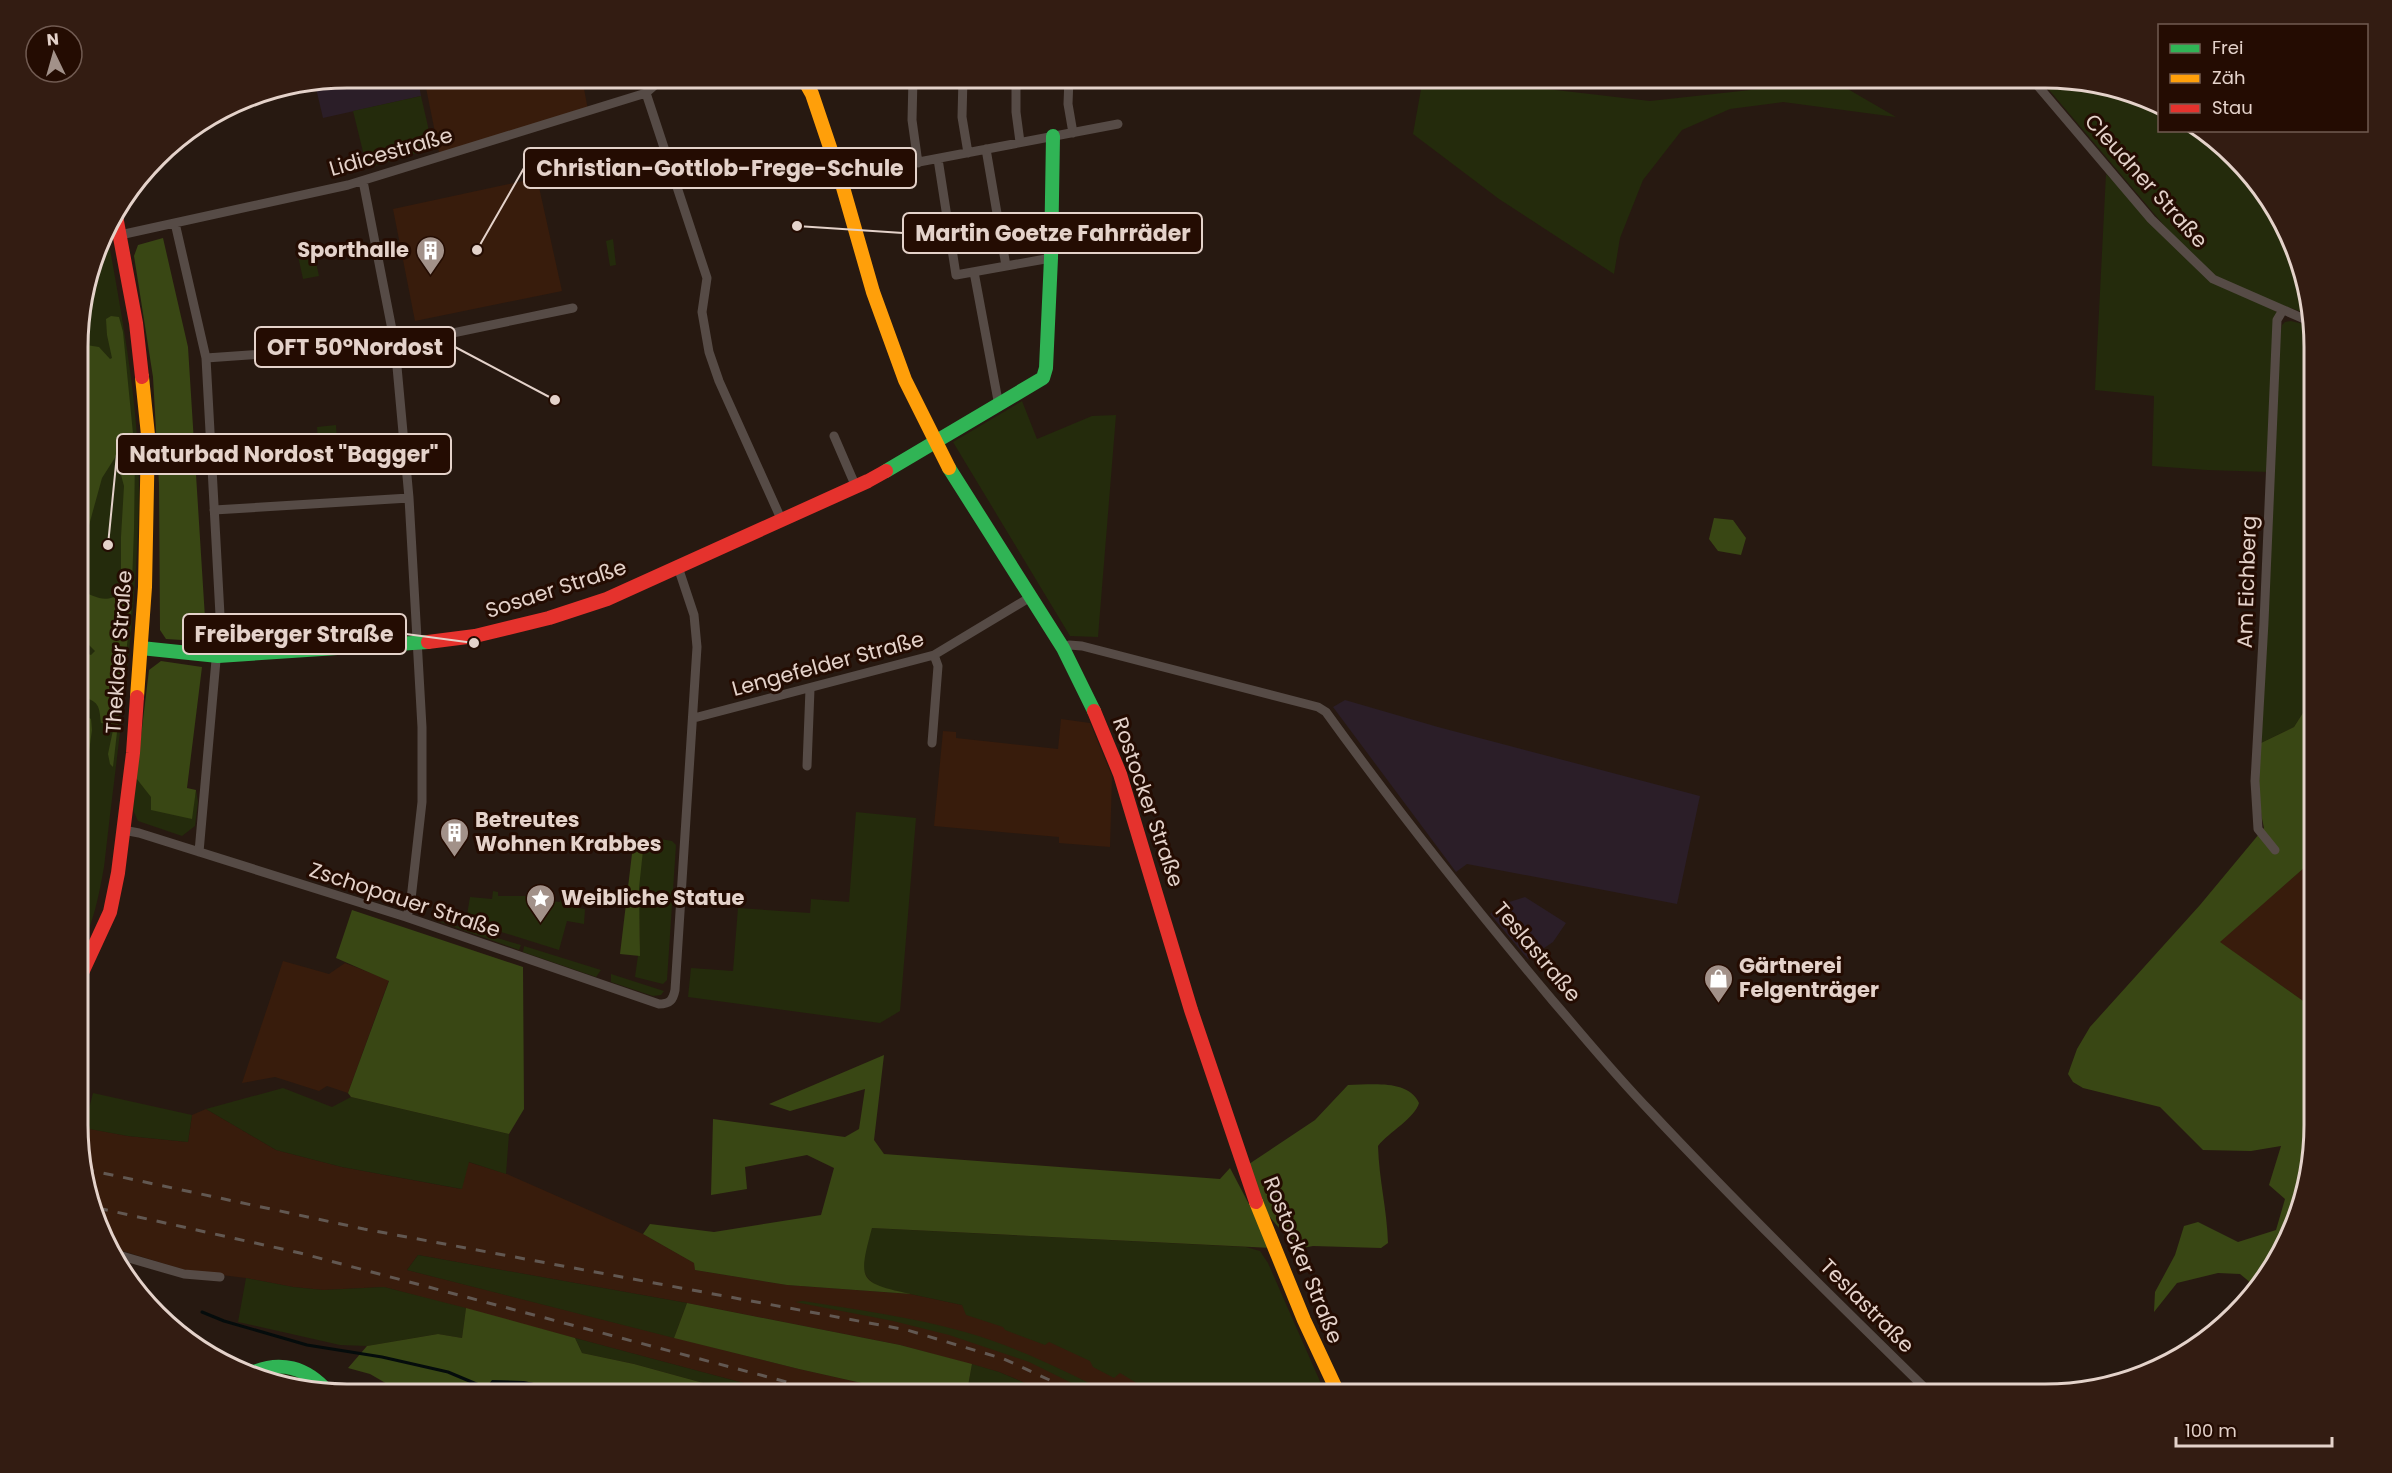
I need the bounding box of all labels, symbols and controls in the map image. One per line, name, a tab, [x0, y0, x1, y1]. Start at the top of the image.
north arrow	[24, 24, 84, 84]
legend	[2158, 24, 2368, 132]
text: N	[46, 28, 60, 52]
text: Frei	[2212, 35, 2243, 60]
text: Zäh	[2212, 65, 2245, 90]
text: Stau	[2212, 95, 2253, 120]
street label: Cleudner Straße	[2078, 107, 2214, 254]
street label: Lidicestraße	[326, 120, 456, 183]
callout: Christian-Gottlob-Frege-Schule	[524, 148, 916, 188]
text: Christian-Gottlob-Frege-Schule	[536, 153, 904, 184]
callout: Martin Goetze Fahrräder	[903, 213, 1202, 253]
text: Martin Goetze Fahrräder	[915, 218, 1191, 249]
building icon: Sporthalle	[414, 234, 446, 276]
place label: Sporthalle	[297, 235, 409, 264]
callout: OFT 50°Nordost	[255, 327, 455, 367]
text: OFT 50°Nordost	[267, 332, 443, 363]
callout: Naturbad Nordost "Bagger"	[117, 434, 451, 474]
text: Naturbad Nordost "Bagger"	[129, 439, 439, 470]
street label: Am Eichberg	[2230, 515, 2263, 649]
street label: Sosaer Straße	[482, 552, 630, 625]
street label: Theklaer Straße	[98, 569, 139, 735]
callout: Freiberger Straße	[183, 614, 406, 654]
text: Freiberger Straße	[194, 619, 394, 650]
street label: Lengefelder Straße	[729, 624, 927, 703]
street label: Rostocker Straße	[1106, 713, 1191, 891]
place label: Betreutes Wohnen Krabbes	[475, 805, 661, 858]
building icon: Betreutes Wohnen Krabbes	[438, 816, 470, 858]
street label: Zschopauer Straße	[306, 855, 505, 944]
place icon: Weibliche Statue	[524, 882, 556, 924]
place label: Weibliche Statue	[561, 883, 744, 912]
street label: Teslastraße	[1487, 895, 1588, 1008]
place label: Gärtnerei Felgenträger	[1739, 951, 1879, 1004]
shop icon: Gärtnerei Felgenträger	[1702, 962, 1734, 1004]
street label: Rostocker Straße	[1257, 1172, 1350, 1348]
street label: Teslastraße	[1814, 1252, 1921, 1359]
scale bar	[2176, 1410, 2332, 1448]
text: 100 m	[2185, 1418, 2237, 1443]

